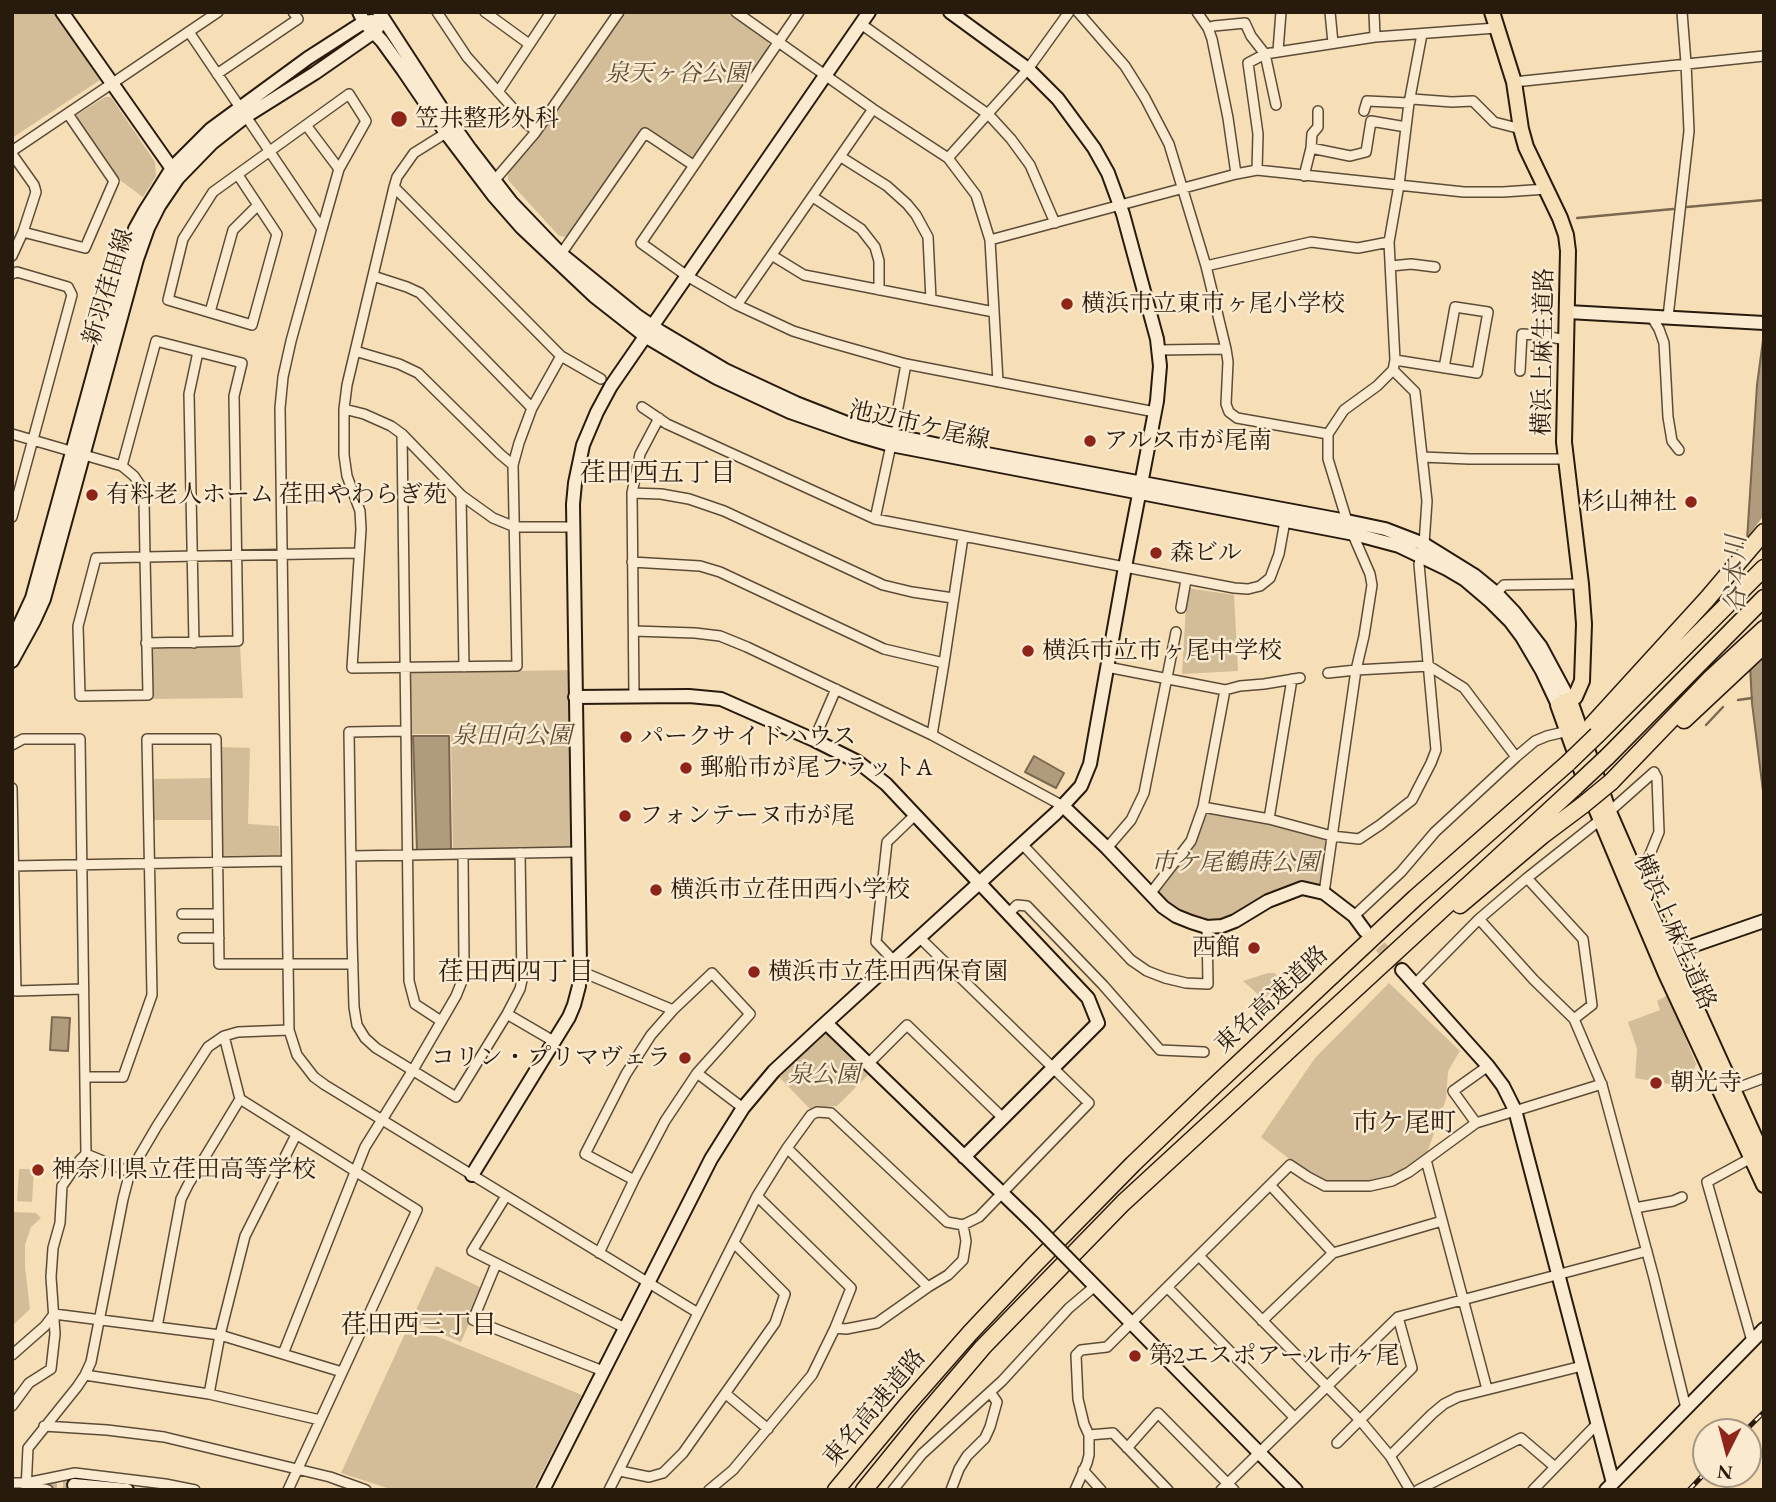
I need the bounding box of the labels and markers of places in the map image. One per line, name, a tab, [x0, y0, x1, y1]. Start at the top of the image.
place label: 笠井整形外科	[415, 105, 559, 133]
marker: 笠井整形外科	[389, 109, 409, 129]
place label: 横浜市立東市ヶ尾小学校	[1081, 290, 1345, 318]
marker: 横浜市立東市ヶ尾小学校	[1059, 296, 1075, 312]
place label: アルス市が尾南	[1104, 427, 1272, 455]
marker: アルス市が尾南	[1082, 433, 1098, 449]
place label: 有料老人ホーム 荏田やわらぎ苑	[106, 481, 447, 509]
marker: 有料老人ホーム 荏田やわらぎ苑	[84, 487, 100, 503]
place label: 杉山神社	[1581, 488, 1677, 516]
marker: 杉山神社	[1683, 494, 1699, 510]
place label: 森ビル	[1170, 539, 1242, 567]
marker: 森ビル	[1148, 545, 1164, 561]
place label: 横浜市立市ヶ尾中学校	[1042, 637, 1282, 665]
marker: 横浜市立市ヶ尾中学校	[1020, 643, 1036, 659]
place label: パークサイドハウス	[640, 723, 856, 751]
marker: パークサイドハウス	[618, 729, 634, 745]
place label: 郵船市が尾フラットA	[700, 754, 933, 782]
marker: 郵船市が尾フラットA	[678, 760, 694, 776]
place label: フォンテーヌ市が尾	[639, 802, 855, 830]
marker: フォンテーヌ市が尾	[617, 808, 633, 824]
place label: 横浜市立荏田西小学校	[670, 876, 910, 904]
marker: 横浜市立荏田西小学校	[648, 882, 664, 898]
place label: 西館	[1192, 934, 1240, 962]
marker: 西館	[1246, 940, 1262, 956]
place label: 横浜市立荏田西保育園	[768, 958, 1008, 986]
marker: 横浜市立荏田西保育園	[746, 964, 762, 980]
place label: コリン・プリマヴェラ	[431, 1044, 671, 1072]
marker: コリン・プリマヴェラ	[677, 1050, 693, 1066]
place label: 朝光寺	[1670, 1069, 1742, 1097]
marker: 朝光寺	[1648, 1075, 1664, 1091]
place label: 神奈川県立荏田高等学校	[52, 1156, 316, 1184]
marker: 神奈川県立荏田高等学校	[30, 1162, 46, 1178]
place label: 第2エスポアール市ヶ尾	[1149, 1342, 1400, 1370]
marker: 第2エスポアール市ヶ尾	[1127, 1348, 1143, 1364]

